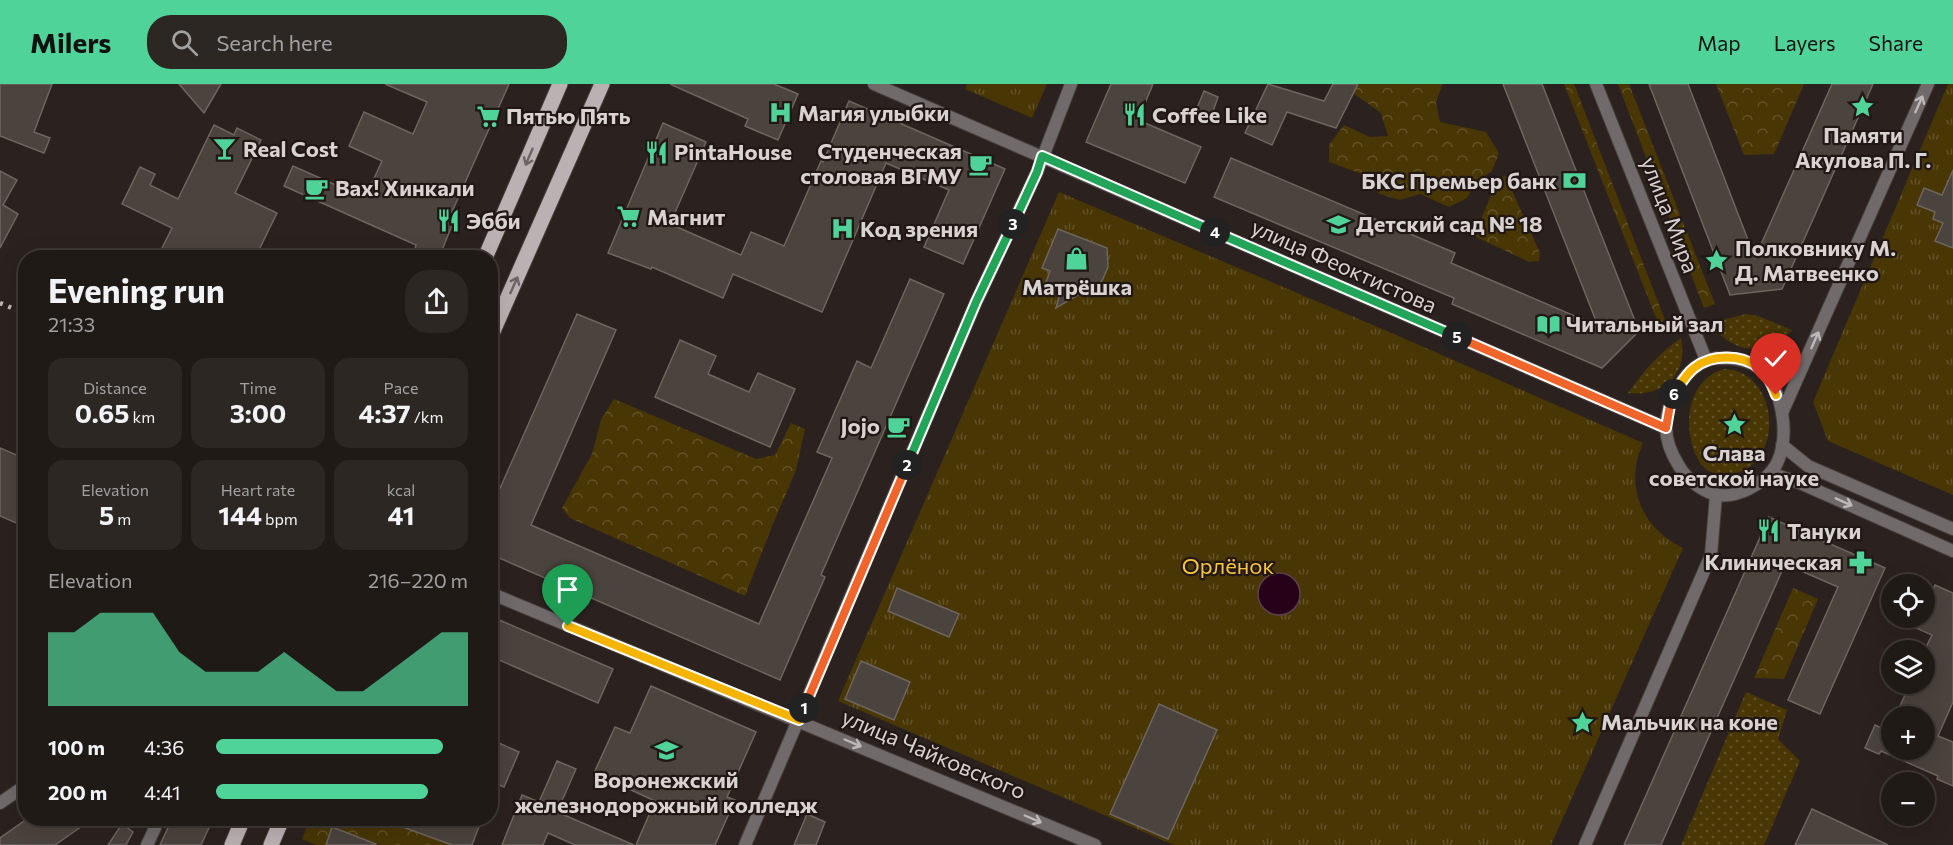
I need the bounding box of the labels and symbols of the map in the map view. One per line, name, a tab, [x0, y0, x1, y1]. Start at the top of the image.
place icon: Памяти Акулова П. Г.	[1850, 93, 1876, 119]
one-way arrow	[1914, 95, 1925, 114]
place label: Магия улыбки	[798, 99, 949, 126]
hospital icon: Магия улыбки	[767, 100, 793, 126]
place label: Coffee Like	[1152, 101, 1267, 128]
place label: Пятью Пять	[506, 102, 631, 129]
restaurant icon: Coffee Like	[1121, 102, 1147, 128]
supermarket icon: Пятью Пять	[475, 103, 501, 129]
place label: Памяти Акулова П. Г.	[1795, 121, 1931, 173]
place label: Real Cost	[243, 135, 338, 162]
bar icon: Real Cost	[212, 136, 238, 162]
place label: Студенческая столовая ВГМУ	[800, 137, 962, 189]
place label: PintaHouse	[674, 138, 792, 165]
restaurant icon: PintaHouse	[643, 139, 669, 165]
one-way arrow	[523, 147, 534, 166]
cafe icon: Студенческая столовая ВГМУ	[967, 151, 993, 177]
street label: улица Мира	[1636, 153, 1705, 277]
place label: БКС Премьер банк	[1361, 167, 1557, 194]
bank icon: БКС Премьер банк	[1562, 168, 1588, 194]
place label: Вах! Хинкали	[335, 174, 475, 201]
cafe icon: Вах! Хинкали	[304, 175, 330, 201]
place label: Магнит	[647, 203, 726, 230]
supermarket icon: Магнит	[616, 204, 642, 230]
place label: Эбби	[466, 207, 521, 234]
restaurant icon: Эбби	[435, 208, 461, 234]
pin: 3	[998, 209, 1028, 239]
place label: Детский сад № 18	[1356, 210, 1543, 237]
school or university icon: Детский сад № 18	[1325, 211, 1351, 237]
street label: улица Феоктистова	[1247, 213, 1441, 319]
place label: Код зрения	[860, 215, 978, 242]
hospital icon: Код зрения	[829, 216, 855, 242]
pin: 4	[1200, 217, 1230, 247]
place label: Полковнику М. Д. Матвеенко	[1735, 234, 1896, 286]
shop icon: Матрёшка	[1064, 245, 1090, 271]
place icon: Полковнику М. Д. Матвеенко	[1704, 248, 1730, 274]
place label: Матрёшка	[1022, 273, 1132, 300]
one-way arrow	[509, 276, 520, 294]
place label: Читальный зал	[1566, 310, 1723, 337]
library icon: Читальный зал	[1535, 311, 1561, 337]
pin: 5	[1442, 322, 1472, 352]
one-way arrow	[1810, 332, 1822, 350]
pin	[1750, 333, 1801, 395]
pin: 6	[1659, 379, 1689, 409]
place icon: Слава советской науке	[1721, 411, 1747, 437]
place label: Jojo	[841, 412, 880, 439]
cafe icon: Jojo	[885, 413, 911, 439]
place label: Слава советской науке	[1649, 439, 1819, 491]
pin: 2	[892, 450, 922, 480]
one-way arrow	[1834, 497, 1852, 509]
place label: Тануки	[1787, 517, 1861, 544]
restaurant icon: Тануки	[1756, 518, 1782, 544]
place label: Клиническая	[1705, 548, 1842, 575]
pharmacy icon: Клиническая	[1847, 549, 1873, 575]
park label: Орлёнок	[1182, 552, 1275, 579]
pin	[542, 564, 593, 626]
pin: 1	[789, 693, 819, 723]
street label: улица Чайковского	[838, 703, 1030, 805]
place label: Мальчик на коне	[1601, 708, 1778, 735]
place icon: Мальчик на коне	[1570, 709, 1596, 735]
school or university icon: Воронежский железнодорожный колледж	[653, 738, 679, 764]
one-way arrow	[843, 738, 862, 749]
place label: Воронежский железнодорожный колледж	[514, 766, 818, 818]
one-way arrow	[1023, 814, 1041, 825]

